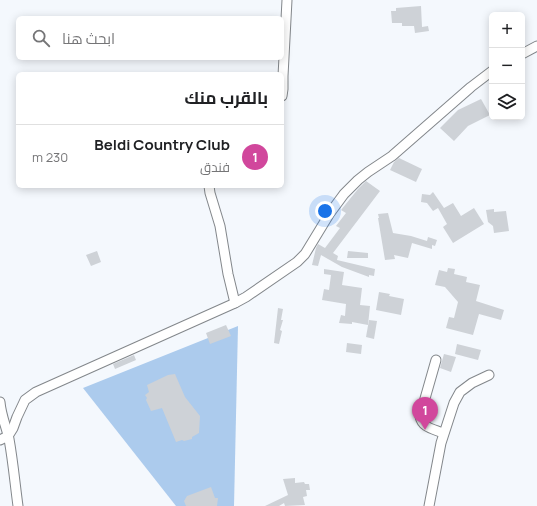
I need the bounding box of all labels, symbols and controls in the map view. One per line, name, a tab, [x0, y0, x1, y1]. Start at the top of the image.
map controls	[489, 12, 525, 120]
button: +	[489, 12, 525, 48]
search box	[16, 16, 284, 60]
icon: search	[30, 27, 52, 49]
text: ابحث هنا	[62, 28, 115, 49]
button: −	[489, 48, 525, 84]
button: layers	[489, 84, 525, 120]
text: بالقرب منك	[184, 86, 268, 109]
text: Beldi Country Club	[94, 134, 230, 155]
text: 230 m	[32, 148, 68, 166]
text: 1	[252, 148, 258, 166]
text: فندق	[200, 158, 230, 176]
your location	[315, 201, 335, 221]
pin: 1	[412, 397, 438, 430]

